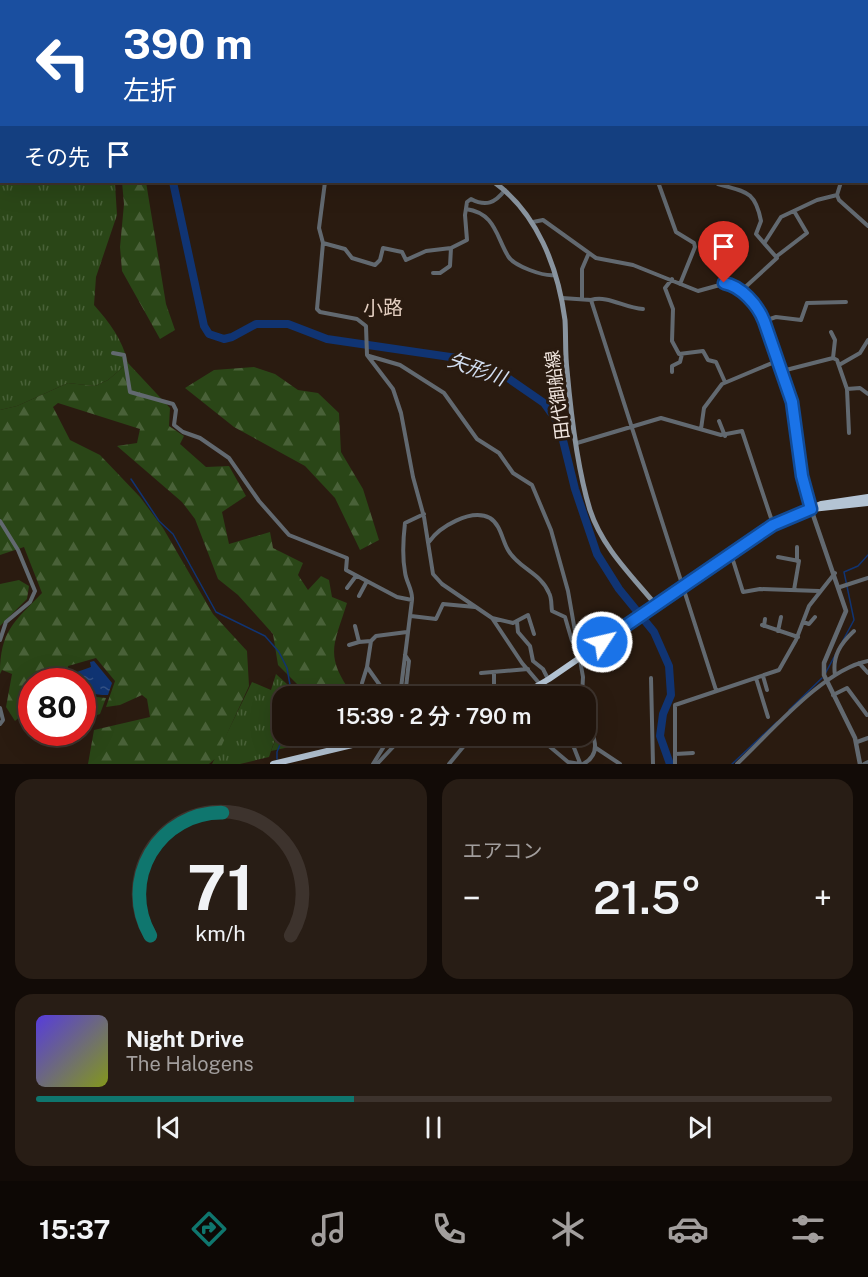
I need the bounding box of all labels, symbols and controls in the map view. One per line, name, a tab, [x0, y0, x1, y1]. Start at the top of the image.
text: 390 m	[123, 19, 253, 68]
icon: left	[24, 24, 102, 102]
text: 左折	[123, 74, 177, 106]
icon: arrive	[102, 138, 135, 171]
text: その先	[24, 144, 90, 170]
pin	[698, 221, 749, 283]
icon: arrive	[707, 230, 740, 263]
district label: 小路	[363, 296, 403, 320]
water label: 矢形川	[445, 347, 511, 391]
street label: 田代御船線	[541, 349, 573, 441]
position arrow	[570, 610, 634, 674]
speed limit sign: 80	[18, 668, 96, 746]
text: 15:39 · 2 分 · 790 m	[336, 703, 532, 729]
text: エアコン	[463, 839, 543, 863]
text: 71	[188, 851, 254, 924]
text: 21.5°	[593, 871, 702, 924]
text: −	[463, 879, 481, 917]
text: +	[814, 879, 832, 917]
text: km/h	[196, 921, 246, 946]
text: Night Drive	[126, 1026, 244, 1052]
text: The Halogens	[126, 1052, 254, 1076]
icon: previous	[152, 1111, 185, 1144]
icon: pause	[417, 1111, 450, 1144]
icon: next	[683, 1111, 716, 1144]
icon: directions	[188, 1208, 230, 1250]
icon: music	[308, 1208, 350, 1250]
icon: phone	[428, 1208, 470, 1250]
icon: climate	[547, 1208, 589, 1250]
icon: car	[667, 1208, 709, 1250]
icon: filters	[787, 1208, 829, 1250]
text: 15:37	[39, 1213, 110, 1245]

